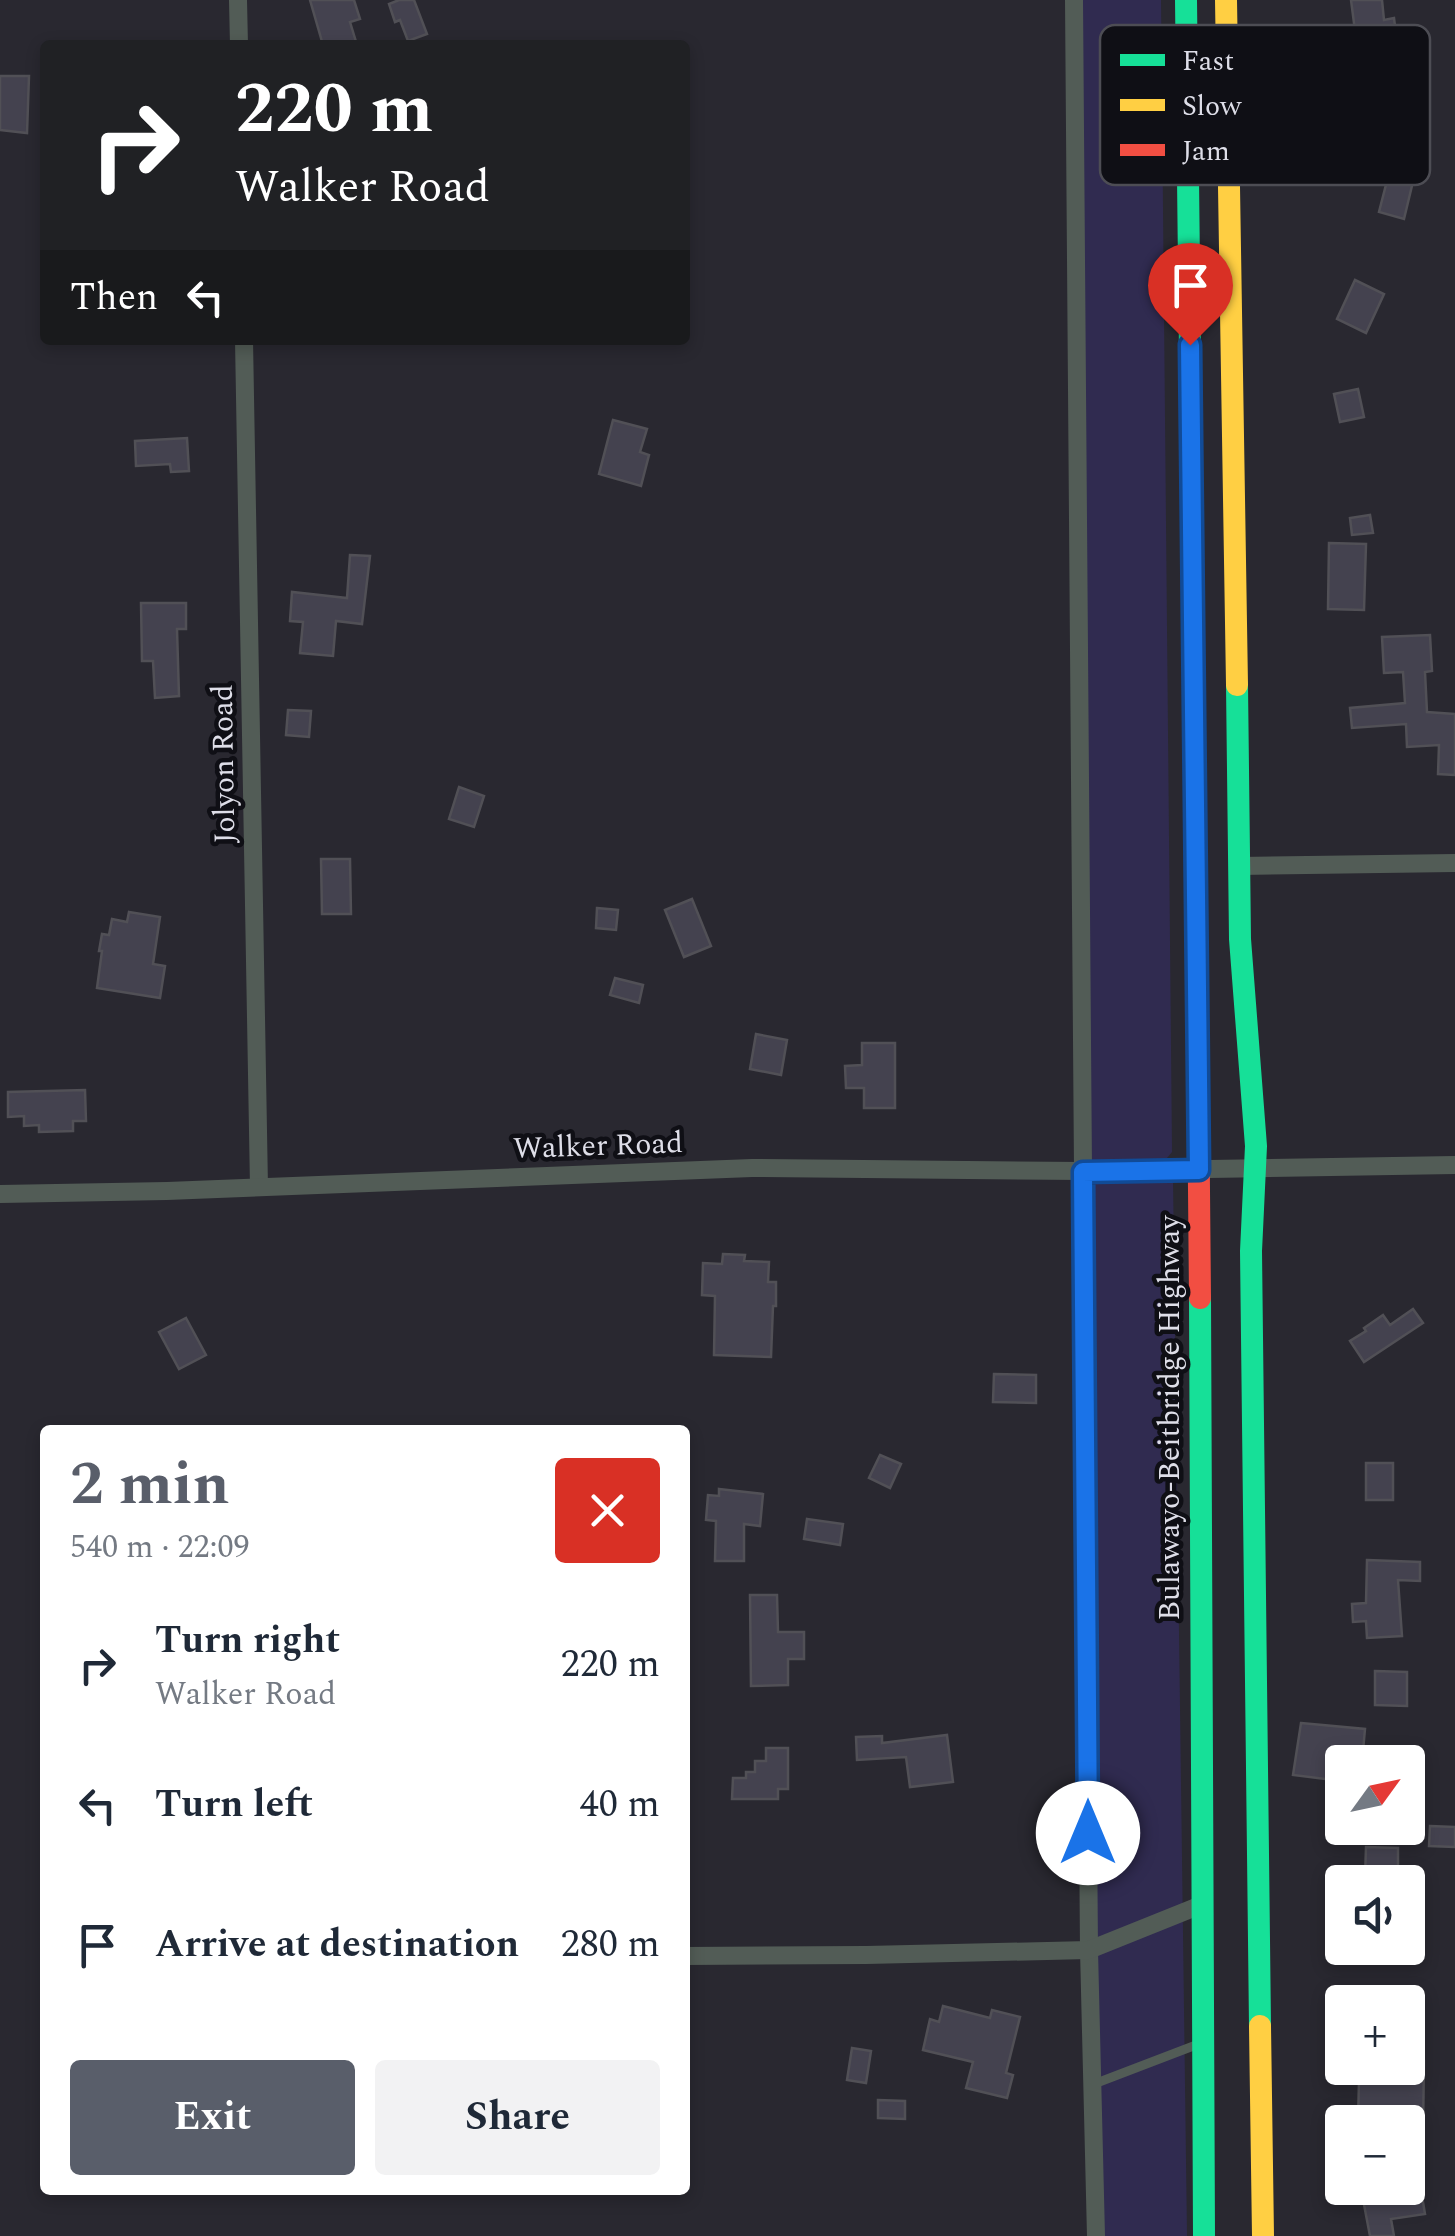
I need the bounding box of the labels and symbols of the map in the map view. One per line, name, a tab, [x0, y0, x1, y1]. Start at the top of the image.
legend	[1100, 25, 1430, 185]
text: Fast	[1182, 40, 1234, 83]
text: Slow	[1182, 85, 1242, 128]
text: Jam	[1182, 130, 1230, 173]
pin	[1148, 243, 1233, 346]
street label: Jolyon Road	[200, 684, 248, 844]
street label: Walker Road	[512, 1120, 684, 1172]
street label: Bulawayo-Beitbridge Highway	[1147, 1214, 1193, 1621]
north arrow	[1325, 1745, 1425, 1845]
position arrow	[1036, 1781, 1140, 1885]

